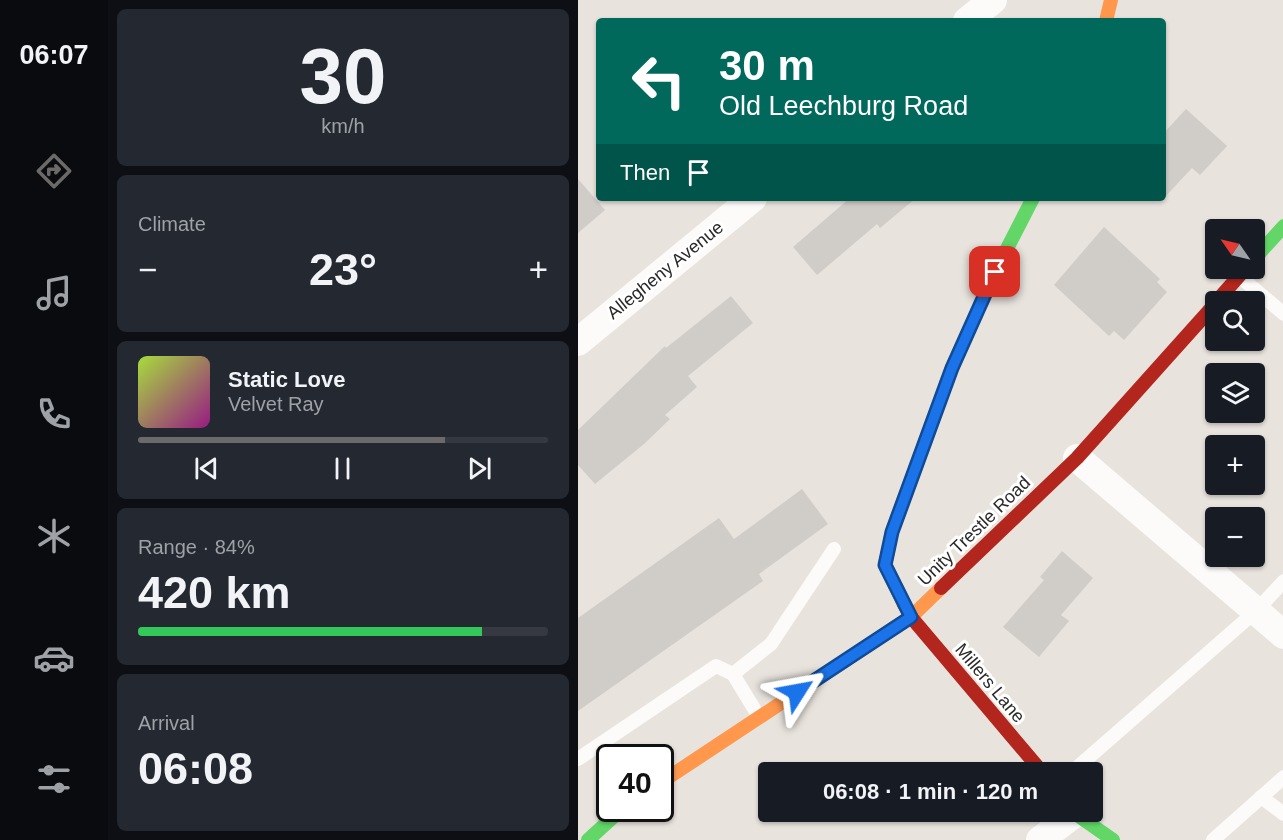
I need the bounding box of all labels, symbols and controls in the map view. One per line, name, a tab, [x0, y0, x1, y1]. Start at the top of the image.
text: 30	[300, 32, 386, 120]
text: 06:07	[19, 40, 89, 70]
icon: left	[620, 42, 698, 120]
text: 30 m	[719, 42, 815, 89]
text: Old Leechburg Road	[719, 91, 968, 121]
text: km/h	[321, 115, 365, 137]
icon: directions	[33, 150, 75, 192]
icon: arrive	[682, 156, 715, 189]
text: Then	[620, 160, 670, 185]
text: Climate	[138, 213, 206, 235]
street label: Allegheny Avenue	[603, 217, 727, 323]
north arrow	[1205, 219, 1265, 279]
map controls	[1205, 219, 1265, 567]
text: 23°	[309, 244, 377, 295]
pin	[969, 246, 1020, 297]
text: −	[138, 251, 157, 288]
text: +	[529, 251, 548, 288]
icon: arrive	[978, 255, 1011, 288]
icon: music	[33, 272, 75, 314]
button: search	[1205, 291, 1265, 351]
button: layers	[1205, 363, 1265, 423]
text: Static Love	[228, 367, 345, 392]
icon: phone	[33, 393, 75, 435]
text: Velvet Ray	[228, 393, 324, 415]
button: +	[1205, 435, 1265, 495]
icon: previous	[190, 452, 223, 485]
icon: pause	[326, 452, 359, 485]
icon: next	[463, 452, 496, 485]
street label: Unity Trestle Road	[914, 472, 1034, 590]
button: −	[1205, 507, 1265, 567]
icon: climate	[33, 515, 75, 557]
text: Range · 84%	[138, 536, 255, 558]
text: 420 km	[138, 567, 291, 618]
icon: car	[33, 637, 75, 679]
street label: Millers Lane	[951, 639, 1029, 727]
position arrow	[765, 660, 829, 724]
text: Arrival	[138, 712, 195, 734]
text: 06:08	[138, 743, 253, 794]
speed limit sign: 40	[596, 744, 674, 822]
icon: filters	[33, 758, 75, 800]
text: 06:08 · 1 min · 120 m	[823, 779, 1038, 804]

